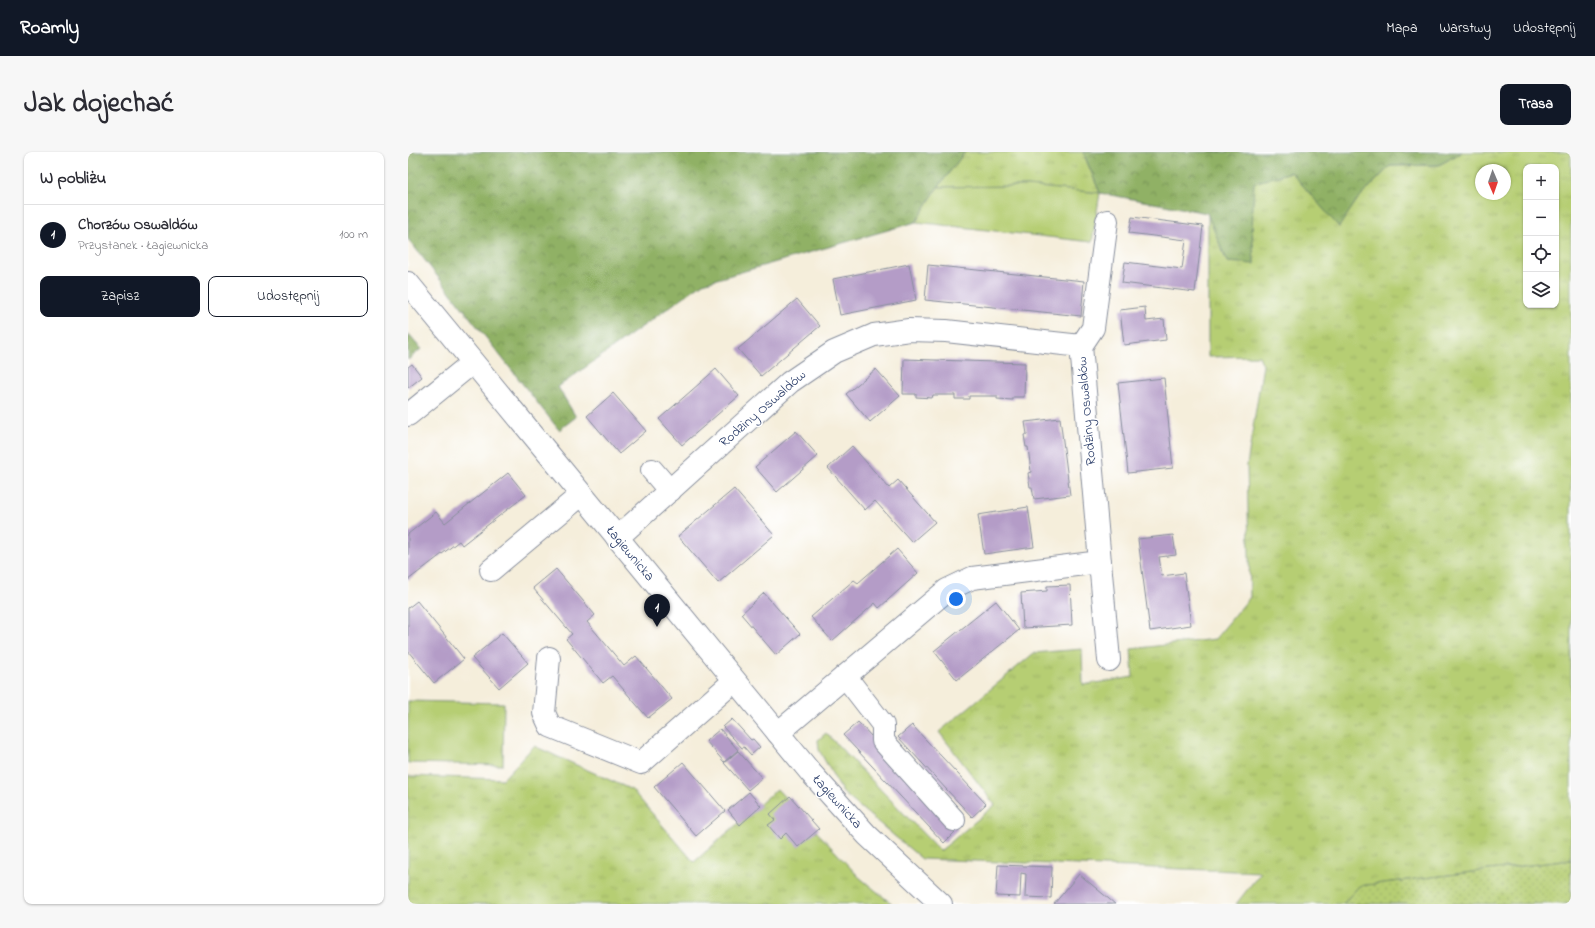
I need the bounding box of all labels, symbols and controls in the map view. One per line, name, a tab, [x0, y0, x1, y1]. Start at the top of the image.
text: Roamly	[20, 15, 79, 42]
text: Mapa	[1386, 18, 1418, 39]
text: Warstwy	[1440, 18, 1491, 39]
text: Udostępnij	[1513, 18, 1575, 39]
text: Jak dojechać	[24, 84, 173, 125]
button: Trasa	[1500, 84, 1571, 125]
north arrow	[1475, 164, 1511, 200]
map controls	[1523, 164, 1559, 308]
button: +	[1523, 164, 1559, 200]
text: W pobliżu	[40, 166, 106, 191]
button: −	[1523, 200, 1559, 236]
text: Chorzów Oswaldów	[78, 214, 198, 236]
text: 1	[51, 225, 55, 244]
text: 100 m	[339, 225, 368, 244]
text: Przystanek · Łagiewnicka	[78, 236, 208, 255]
button: locate	[1523, 236, 1559, 272]
button: layers	[1523, 272, 1559, 308]
button: Zapisz	[40, 276, 200, 317]
button: Udostępnij	[208, 276, 368, 317]
street label: Rodziny Oswaldów	[1072, 356, 1103, 466]
street label: Rodziny Oswaldów	[715, 365, 812, 454]
street label: Łagiewnicka	[599, 521, 659, 587]
your location	[946, 589, 966, 609]
pin: 1	[644, 594, 670, 627]
street label: Łagiewnicka	[806, 770, 867, 834]

